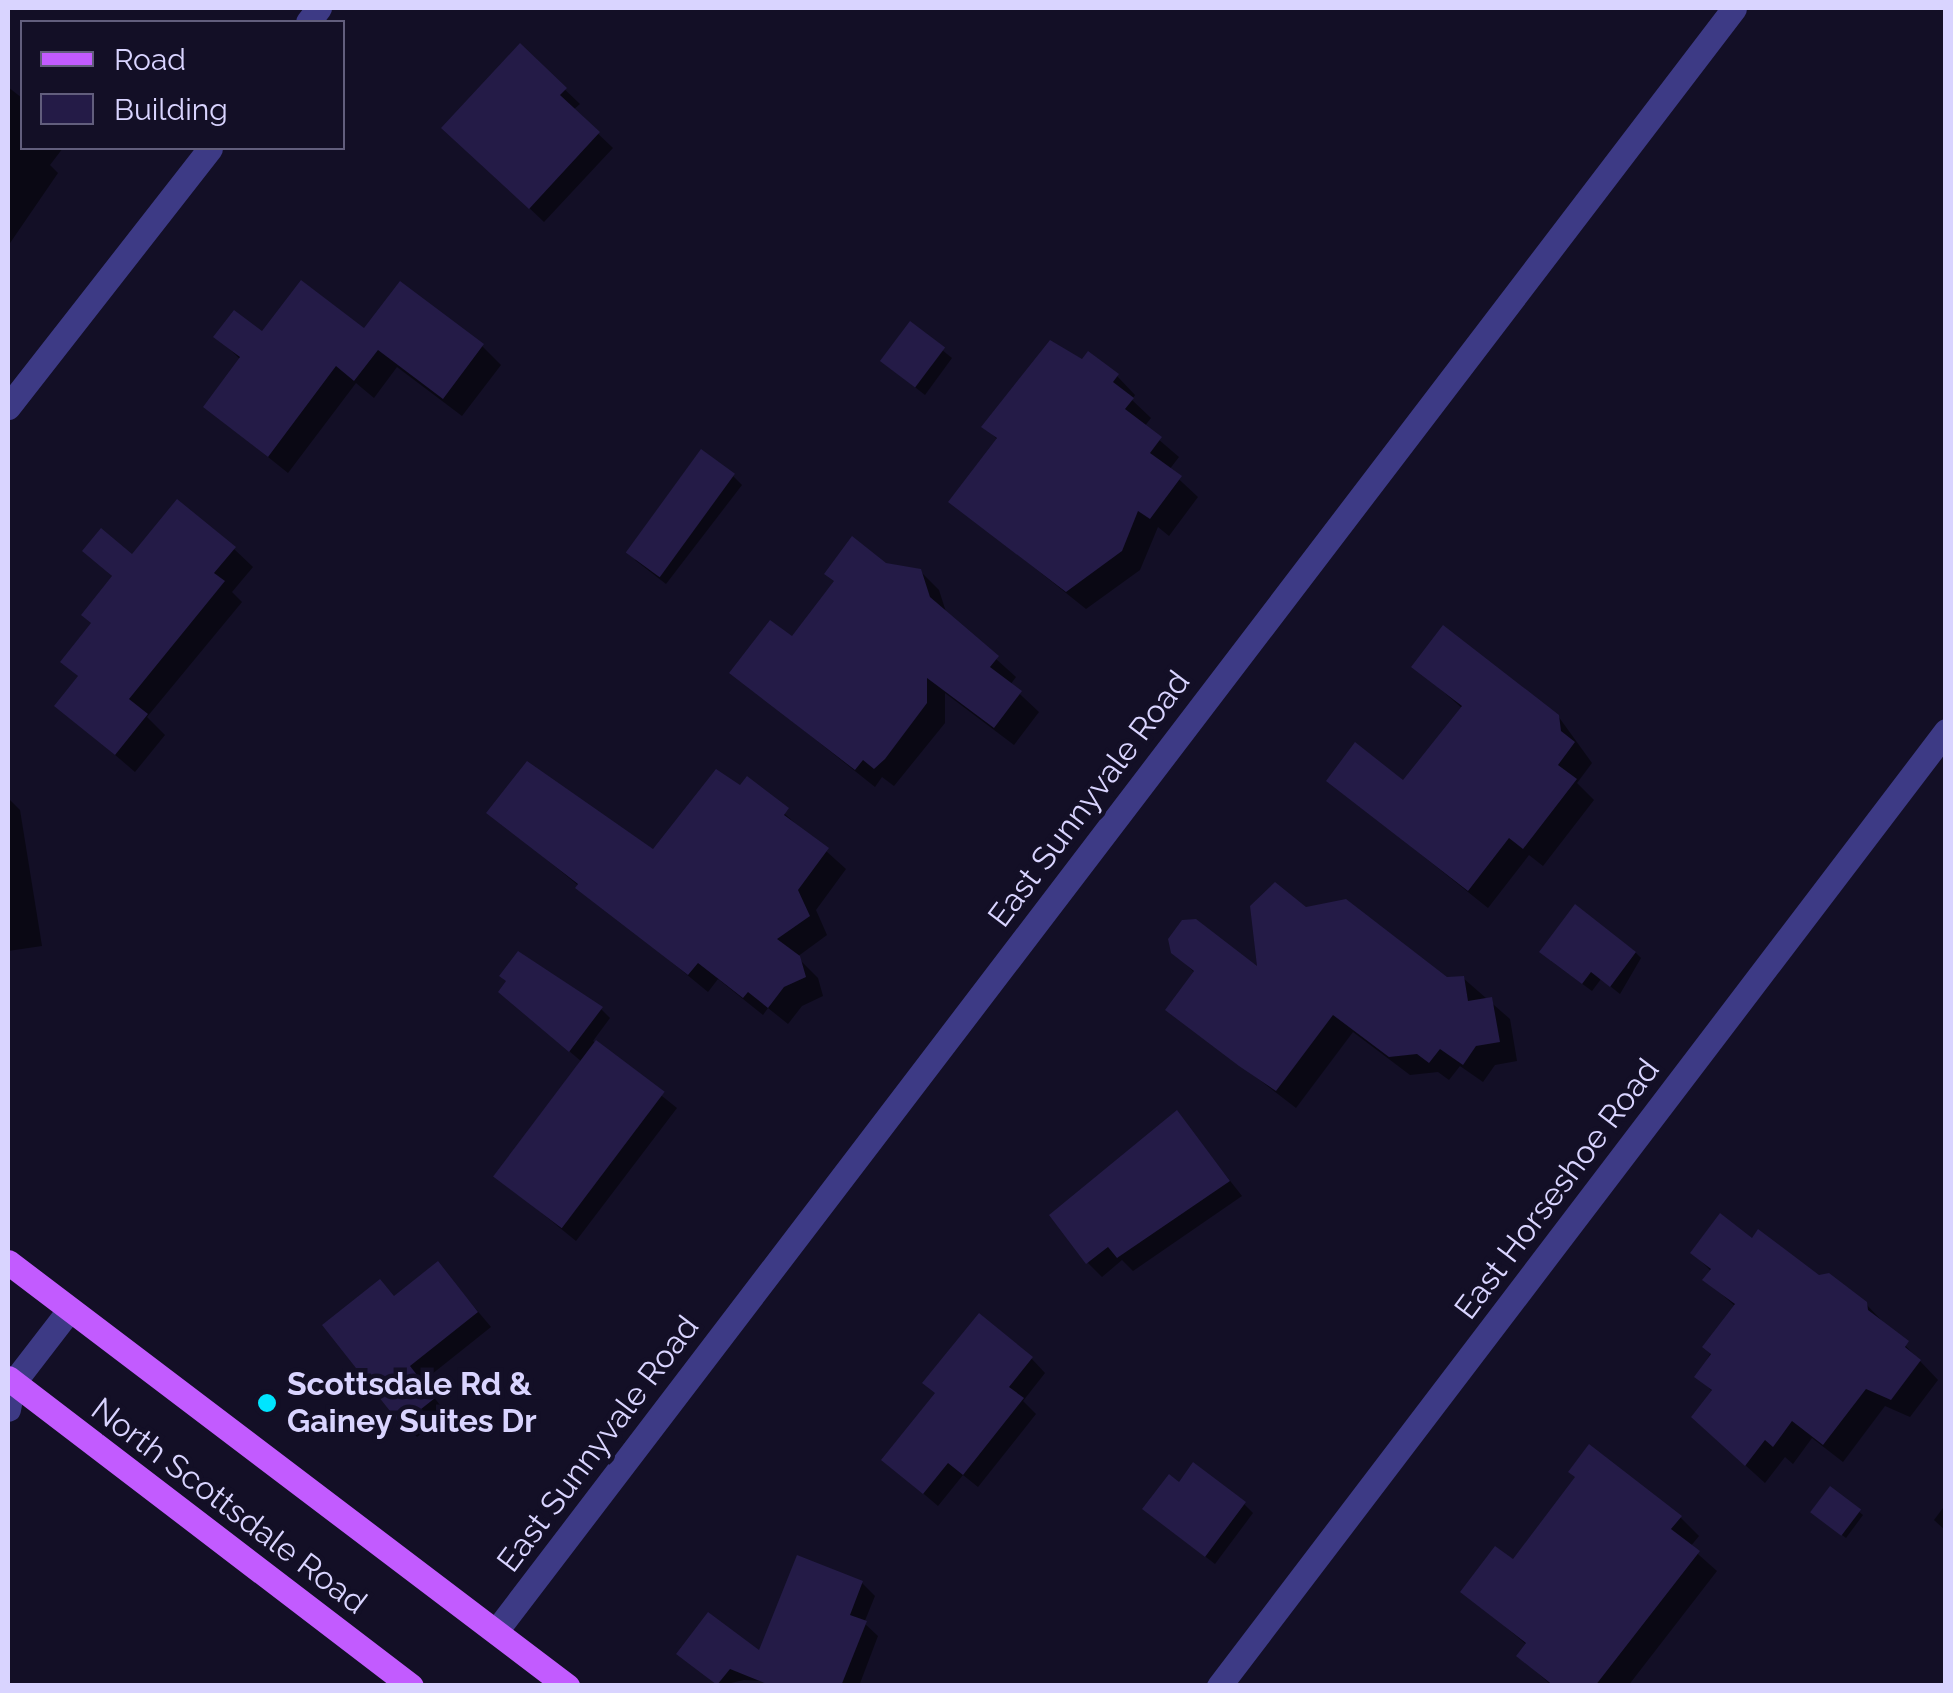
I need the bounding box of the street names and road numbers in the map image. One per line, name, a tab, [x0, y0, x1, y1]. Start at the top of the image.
street label: East Sunnyvale Road	[980, 663, 1198, 935]
street label: East Horseshoe Road	[1447, 1051, 1667, 1327]
street label: East Sunnyvale Road	[489, 1308, 707, 1580]
street label: North Scottsdale Road	[84, 1390, 374, 1622]

